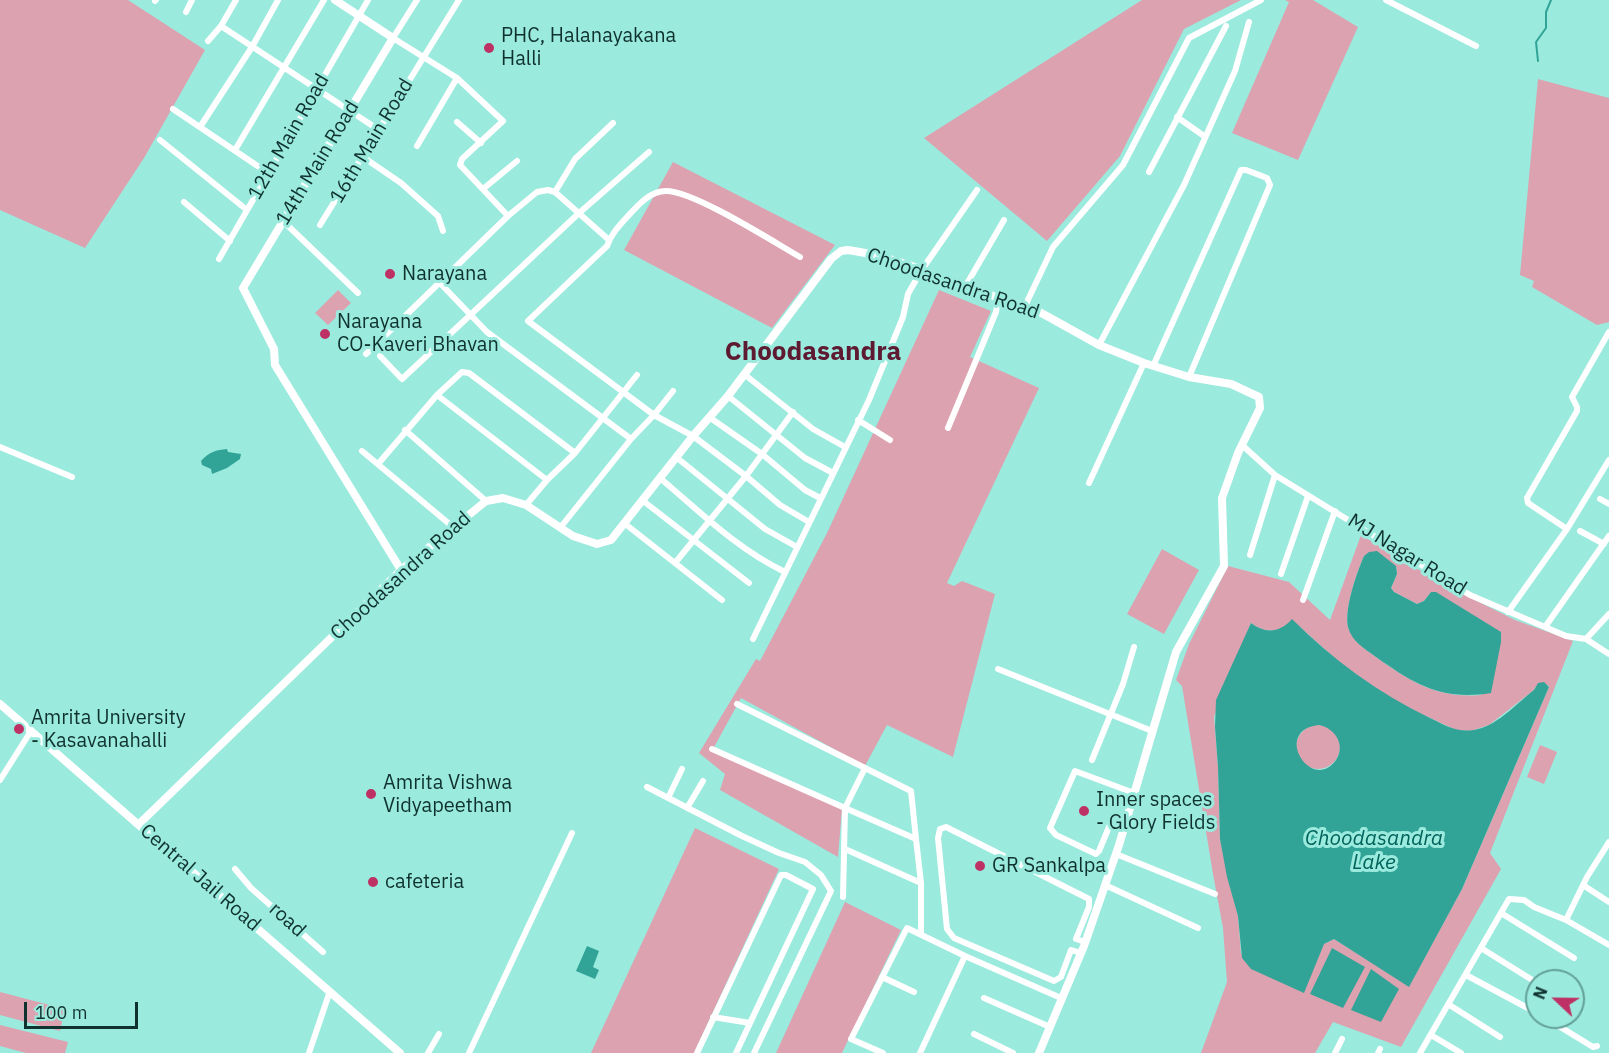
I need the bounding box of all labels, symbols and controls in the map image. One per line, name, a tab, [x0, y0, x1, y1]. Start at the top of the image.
place label: PHC, Halanayakana Halli	[501, 24, 676, 71]
marker: PHC, Halanayakana Halli	[482, 41, 496, 55]
street label: 12th Main Road	[243, 70, 335, 204]
street label: 16th Main Road	[325, 74, 419, 208]
street label: 14th Main Road	[271, 96, 365, 230]
street label: Choodasandra Road	[864, 243, 1042, 325]
place label: Narayana	[402, 262, 487, 286]
marker: Narayana	[383, 267, 397, 281]
place label: Narayana CO-Kaveri Bhavan	[337, 310, 499, 357]
marker: Narayana CO-Kaveri Bhavan	[318, 327, 332, 341]
district label: Choodasandra	[725, 336, 901, 368]
street label: Choodasandra Road	[326, 507, 476, 645]
street label: MJ Nagar Road	[1343, 509, 1471, 601]
place label: Amrita University - Kasavanahalli	[31, 706, 186, 753]
marker: Amrita University - Kasavanahalli	[12, 722, 26, 736]
place label: Amrita Vishwa Vidyapeetham	[383, 771, 512, 818]
marker: Amrita Vishwa Vidyapeetham	[364, 787, 378, 801]
place label: Inner spaces - Glory Fields	[1096, 788, 1215, 835]
marker: Inner spaces - Glory Fields	[1077, 804, 1091, 818]
street label: Central Jail Road	[135, 819, 265, 937]
water label: Choodasandra Lake	[1305, 826, 1443, 876]
place label: GR Sankalpa	[992, 854, 1106, 878]
marker: GR Sankalpa	[973, 859, 987, 873]
place label: cafeteria	[385, 870, 464, 894]
marker: cafeteria	[366, 875, 380, 889]
street label: road	[264, 897, 310, 943]
north arrow	[1525, 969, 1585, 1029]
text: N	[1529, 984, 1552, 1002]
scale bar	[27, 990, 141, 1028]
text: 100 m	[35, 1001, 87, 1024]

